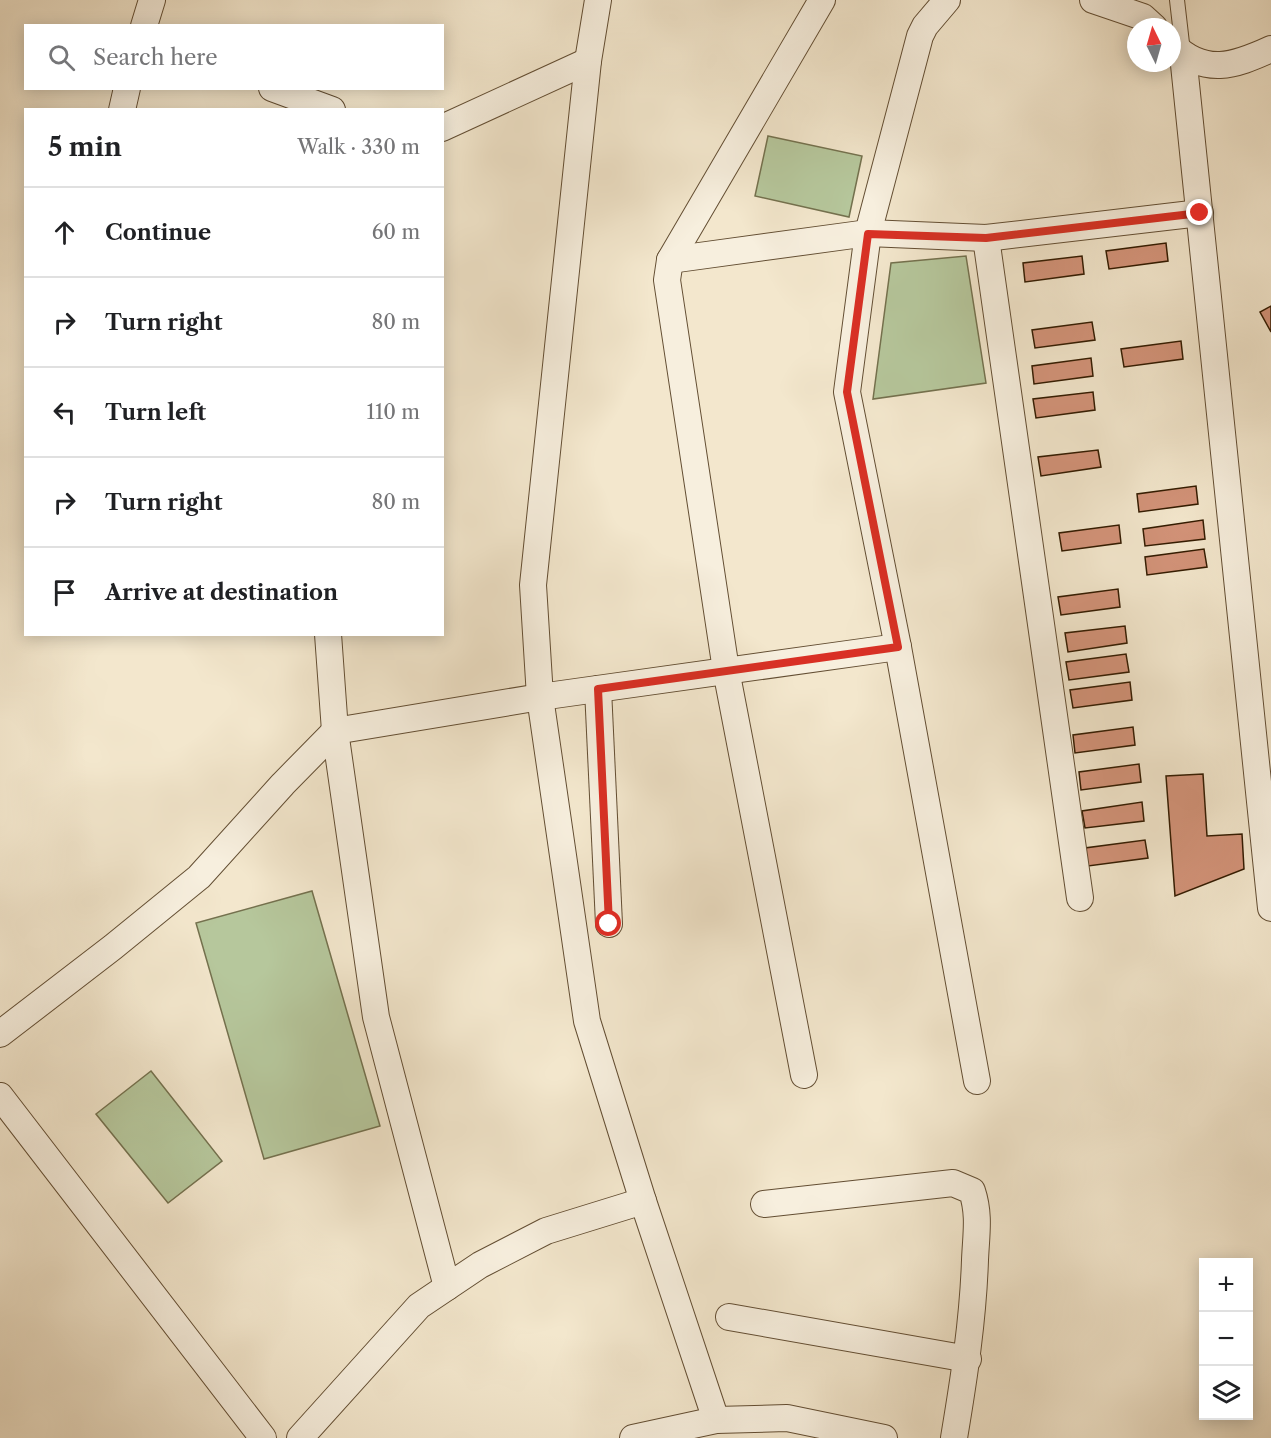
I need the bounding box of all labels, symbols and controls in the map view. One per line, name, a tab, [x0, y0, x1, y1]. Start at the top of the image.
north arrow	[1127, 18, 1181, 72]
search box	[24, 24, 444, 90]
icon: search	[45, 41, 78, 74]
text: Search here	[93, 44, 218, 71]
text: 5 min	[48, 131, 122, 163]
text: Walk · 330 m	[297, 135, 420, 159]
route end	[1186, 199, 1212, 225]
icon: ahead	[48, 216, 81, 249]
text: Continue	[105, 219, 211, 246]
text: 60 m	[372, 220, 420, 244]
icon: right	[48, 306, 81, 339]
text: Turn right	[105, 309, 223, 336]
text: 80 m	[372, 310, 420, 334]
icon: left	[48, 396, 81, 429]
text: Turn left	[105, 399, 206, 426]
text: 110 m	[367, 400, 420, 424]
icon: right	[48, 486, 81, 519]
text: Turn right	[105, 489, 223, 516]
text: 80 m	[372, 490, 420, 514]
icon: arrive	[48, 576, 81, 609]
text: Arrive at destination	[105, 579, 338, 606]
route start	[595, 910, 621, 936]
map controls	[1199, 1258, 1253, 1420]
button: +	[1199, 1258, 1253, 1312]
button: −	[1199, 1312, 1253, 1366]
button: layers	[1199, 1366, 1253, 1420]

